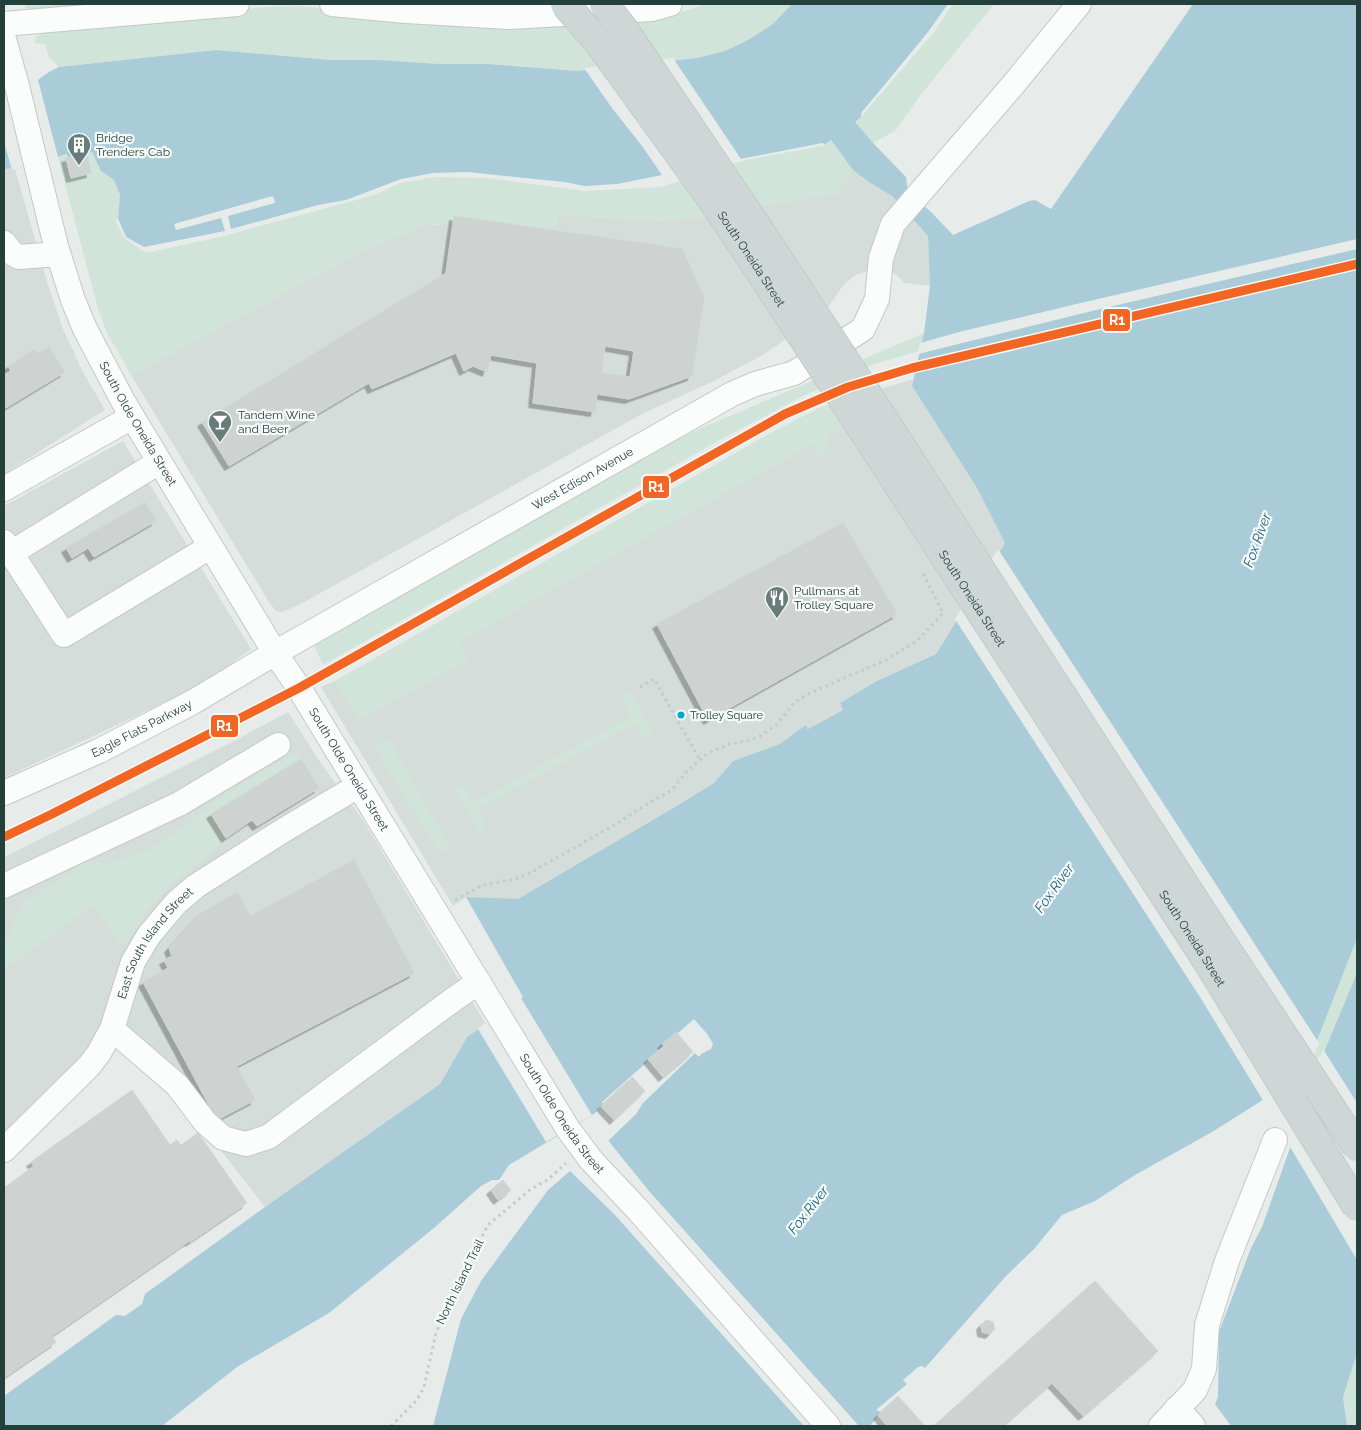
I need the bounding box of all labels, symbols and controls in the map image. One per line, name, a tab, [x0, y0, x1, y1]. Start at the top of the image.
place label: Bridge Trenders Cab	[96, 131, 170, 159]
building icon: Bridge Trenders Cab	[66, 132, 92, 166]
street label: South Oneida Street	[715, 209, 788, 309]
line badge: R1	[1102, 308, 1131, 332]
text: R1	[1109, 312, 1125, 328]
street label: South Olde Oneida Street	[96, 359, 179, 489]
place label: Tandem Wine and Beer	[238, 408, 315, 436]
bar icon: Tandem Wine and Beer	[207, 409, 233, 443]
street label: West Edison Avenue	[530, 445, 636, 513]
line badge: R1	[642, 475, 670, 499]
text: R1	[648, 479, 664, 495]
water label: Fox River	[1240, 510, 1275, 569]
street label: South Oneida Street	[936, 548, 1008, 649]
place label: Pullmans at Trolley Square	[794, 584, 873, 612]
restaurant icon: Pullmans at Trolley Square	[764, 585, 790, 619]
street label: Eagle Flats Parkway	[89, 697, 195, 760]
street label: South Olde Oneida Street	[306, 705, 392, 834]
place label: Trolley Square	[690, 709, 763, 722]
marker: Trolley Square	[676, 710, 686, 720]
line badge: R1	[210, 714, 239, 738]
text: R1	[216, 718, 232, 734]
water label: Fox River	[1031, 860, 1078, 915]
street label: East South Island Street	[115, 885, 196, 1001]
street label: South Oneida Street	[1156, 888, 1228, 989]
street label: South Olde Oneida Street	[517, 1051, 607, 1176]
water label: Fox River	[784, 1182, 832, 1237]
street label: North Island Trail	[433, 1236, 487, 1327]

